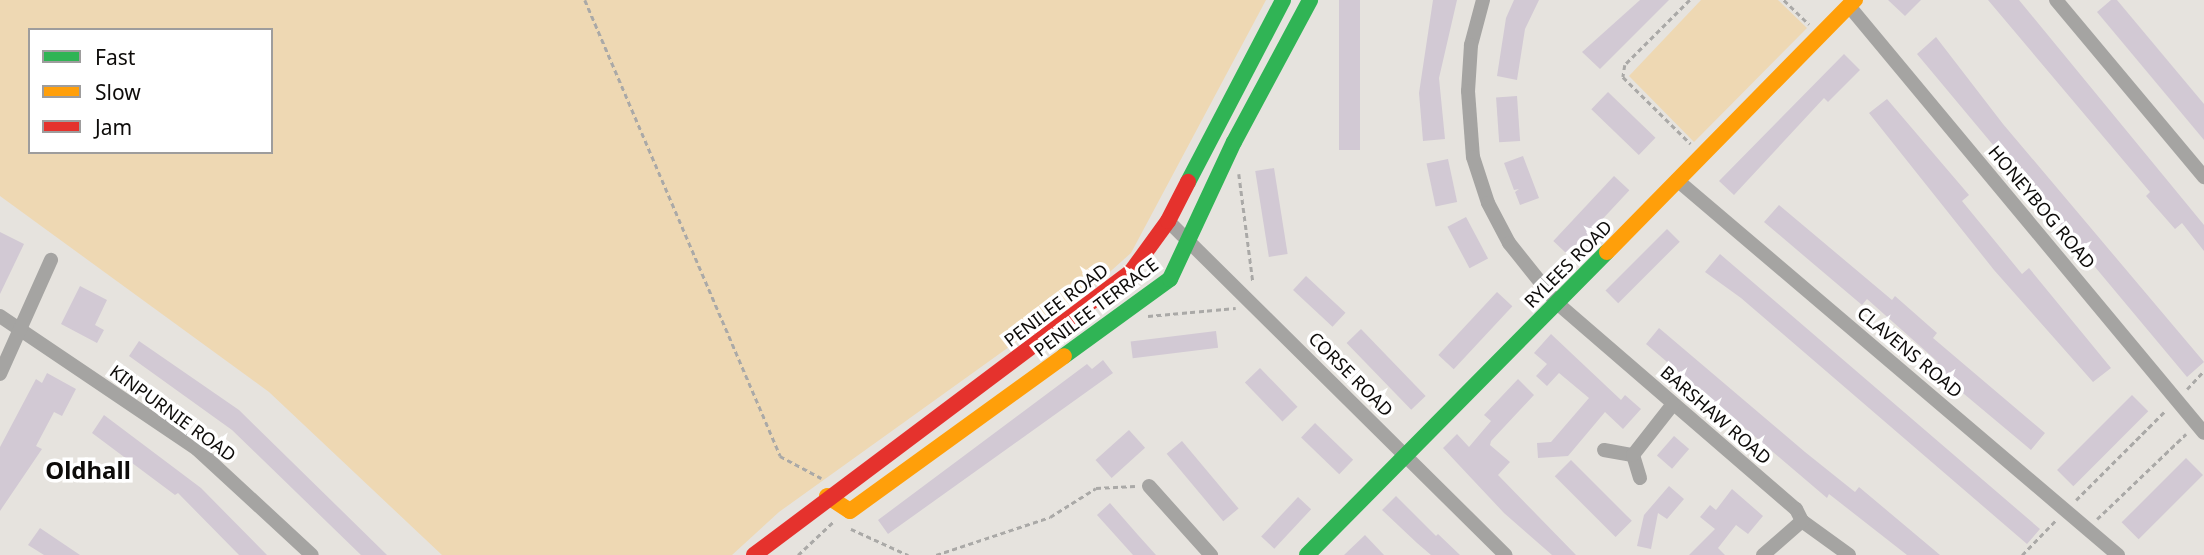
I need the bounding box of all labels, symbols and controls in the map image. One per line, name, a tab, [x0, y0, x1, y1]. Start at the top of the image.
legend	[28, 28, 273, 154]
text: Fast	[95, 43, 135, 71]
text: Slow	[95, 78, 141, 106]
text: Jam	[95, 113, 132, 141]
street label: HONEYBOG ROAD	[1984, 141, 2100, 273]
street label: RYLEES ROAD	[1520, 216, 1616, 312]
street label: PENILEE TERRACE	[1030, 253, 1162, 361]
street label: PENILEE ROAD	[1000, 259, 1112, 351]
street label: CLAVENS ROAD	[1853, 302, 1967, 402]
street label: CORSE ROAD	[1304, 327, 1398, 421]
street label: KINPURNIE ROAD	[106, 360, 240, 466]
street label: BARSHAW ROAD	[1656, 361, 1776, 469]
district label: Oldhall	[45, 456, 131, 484]

